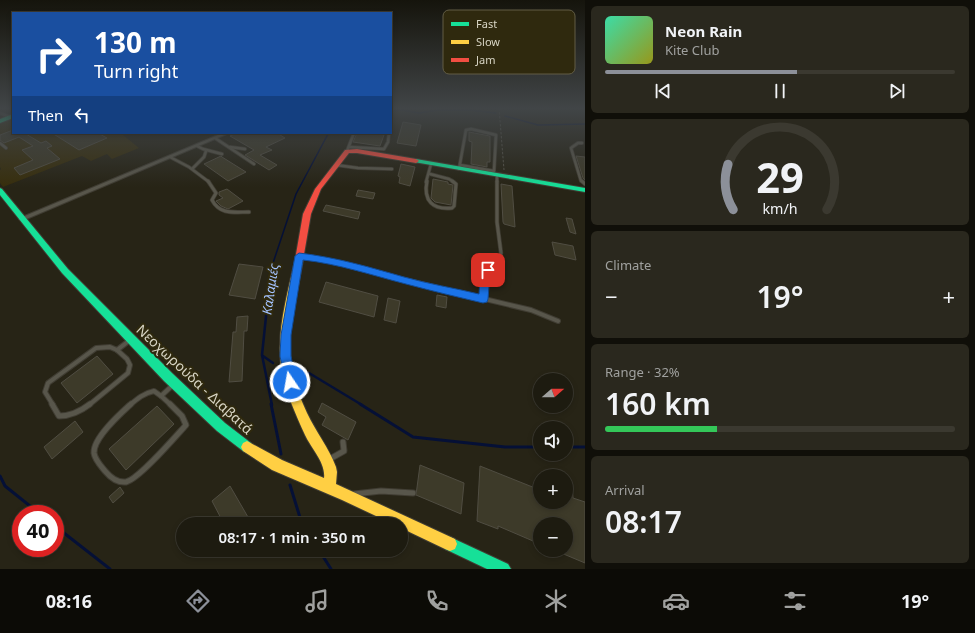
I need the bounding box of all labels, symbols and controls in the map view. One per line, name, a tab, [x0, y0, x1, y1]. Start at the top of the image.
legend	[443, 10, 575, 74]
text: Fast	[476, 16, 497, 31]
text: Neon Rain	[665, 21, 742, 41]
text: 130 m	[94, 23, 177, 61]
icon: right	[28, 28, 80, 80]
text: Slow	[476, 34, 500, 49]
text: Kite Club	[665, 41, 719, 59]
text: Jam	[475, 52, 495, 67]
text: Turn right	[94, 59, 178, 83]
icon: previous	[652, 80, 674, 102]
icon: pause	[769, 80, 791, 102]
icon: next	[886, 80, 908, 102]
icon: left	[71, 104, 93, 126]
text: Then	[28, 105, 63, 125]
text: 29	[756, 149, 804, 205]
text: km/h	[762, 198, 798, 217]
pin	[471, 253, 505, 287]
text: Climate	[605, 256, 651, 274]
icon: arrive	[477, 259, 499, 281]
water label: Καλαμιές	[257, 262, 283, 316]
text: 19°	[756, 276, 804, 317]
text: −	[605, 281, 618, 311]
text: +	[942, 281, 955, 311]
street label: Νεοχωρούδα - Διαβατά	[133, 320, 258, 438]
position arrow	[269, 361, 311, 403]
text: Range · 32%	[605, 363, 680, 381]
north arrow	[533, 373, 573, 413]
map controls	[533, 373, 573, 557]
text: 160 km	[605, 383, 711, 424]
button: sound	[533, 421, 573, 461]
button: +	[533, 469, 573, 509]
text: Arrival	[605, 481, 645, 499]
text: 08:17	[605, 501, 682, 542]
speed limit sign: 40	[12, 505, 64, 557]
button: −	[533, 517, 573, 557]
text: 08:17 · 1 min · 350 m	[218, 527, 366, 547]
icon: directions	[184, 587, 212, 615]
icon: music	[303, 587, 331, 615]
icon: phone	[423, 587, 451, 615]
icon: climate	[542, 587, 570, 615]
icon: car	[662, 587, 690, 615]
icon: filters	[781, 587, 809, 615]
text: 08:16	[46, 589, 92, 613]
text: 19°	[901, 589, 929, 613]

